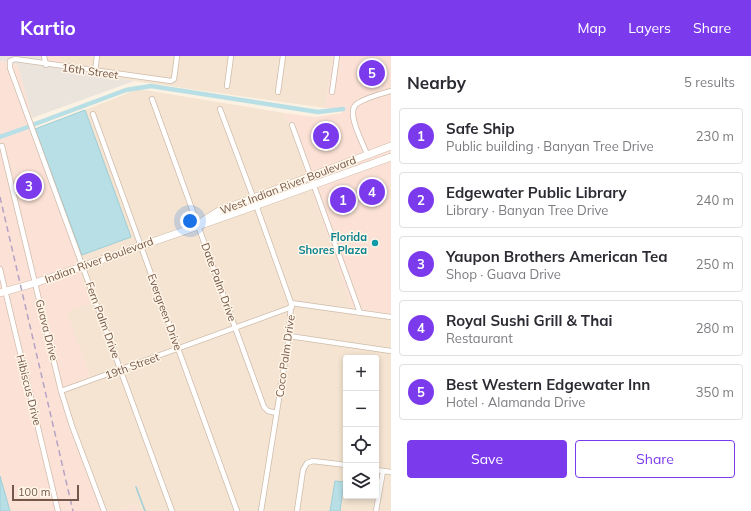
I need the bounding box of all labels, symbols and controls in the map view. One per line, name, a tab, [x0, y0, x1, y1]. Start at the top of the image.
text: Kartio	[20, 16, 76, 40]
text: Map	[577, 19, 606, 37]
text: Layers	[628, 19, 671, 37]
text: Share	[693, 19, 731, 37]
pin: 5	[359, 58, 385, 88]
street label: 16th Street	[61, 60, 119, 82]
text: Nearby	[407, 72, 466, 93]
text: 5 results	[684, 74, 735, 90]
text: Safe Ship	[446, 119, 515, 138]
pin: 2	[313, 121, 339, 151]
text: 1	[417, 128, 425, 144]
text: 230 m	[696, 128, 734, 144]
text: Public building · Banyan Tree Drive	[446, 138, 654, 154]
street label: West Indian River Boulevard	[218, 153, 358, 217]
pin: 3	[16, 171, 42, 201]
pin: 4	[359, 177, 385, 207]
text: Edgewater Public Library	[446, 183, 627, 202]
pin: 1	[330, 185, 356, 215]
text: 2	[417, 192, 425, 208]
text: 240 m	[696, 192, 734, 208]
text: Library · Banyan Tree Drive	[446, 202, 608, 218]
your location	[180, 211, 200, 231]
place label: Florida Shores Plaza	[298, 230, 367, 257]
street label: Indian River Boulevard	[43, 234, 155, 286]
marker: Florida Shores Plaza	[370, 238, 380, 248]
street label: Date Palm Drive	[198, 241, 240, 323]
text: Yaupon Brothers American Tea	[446, 247, 668, 266]
text: 3	[417, 256, 425, 272]
text: 250 m	[696, 256, 734, 272]
text: Shop · Guava Drive	[446, 266, 561, 282]
street label: Evergreen Drive	[145, 272, 185, 352]
street label: Fern Palm Drive	[83, 280, 123, 360]
street label: Guava Drive	[33, 298, 61, 362]
text: Royal Sushi Grill & Thai	[446, 311, 612, 330]
street label: Coco Palm Drive	[272, 314, 298, 398]
text: 4	[417, 320, 425, 336]
text: 280 m	[696, 320, 734, 336]
text: Restaurant	[446, 330, 513, 346]
street label: 19th Street	[103, 350, 161, 382]
street label: Hibiscus Drive	[13, 353, 45, 427]
map controls	[343, 355, 379, 499]
button: +	[343, 355, 379, 391]
text: Best Western Edgewater Inn	[446, 375, 650, 394]
text: 5	[417, 384, 425, 400]
text: 350 m	[696, 384, 734, 400]
button: −	[343, 391, 379, 427]
text: Hotel · Alamanda Drive	[446, 394, 585, 410]
button: locate	[343, 427, 379, 463]
button: Save	[407, 440, 567, 478]
button: Share	[575, 440, 735, 478]
button: layers	[343, 463, 379, 499]
scale bar	[12, 483, 79, 502]
text: 100 m	[18, 485, 50, 499]

